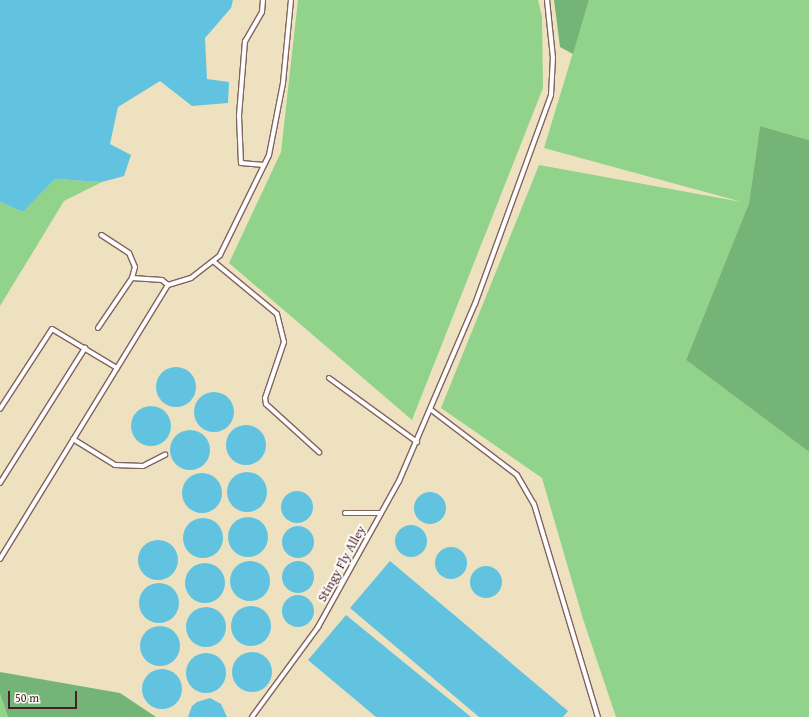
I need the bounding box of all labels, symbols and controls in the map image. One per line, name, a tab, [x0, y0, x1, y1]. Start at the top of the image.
street label: Stingy Fly Alley	[315, 523, 369, 605]
scale bar	[10, 683, 79, 709]
text: 50 m	[15, 689, 39, 706]

